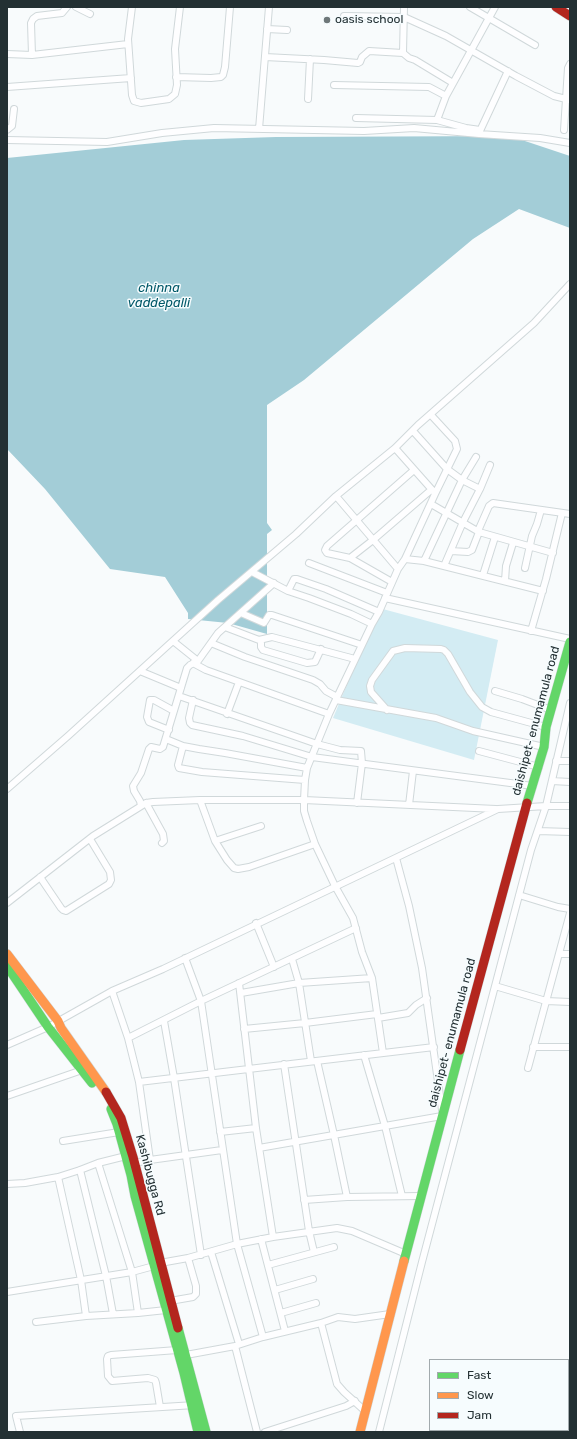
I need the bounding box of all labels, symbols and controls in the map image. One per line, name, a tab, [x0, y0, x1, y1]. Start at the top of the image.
place label: oasis school	[335, 13, 403, 27]
marker: oasis school	[322, 15, 332, 25]
water label: chinna vaddepalli	[128, 280, 190, 311]
street label: daishipet- enumamula road	[509, 645, 563, 797]
street label: daishipet- enumamula road	[425, 957, 479, 1109]
street label: Kashibugga Rd	[132, 1133, 168, 1217]
legend	[429, 1359, 569, 1431]
text: Fast	[467, 1368, 491, 1382]
text: Slow	[467, 1388, 494, 1402]
text: Jam	[467, 1408, 492, 1422]

